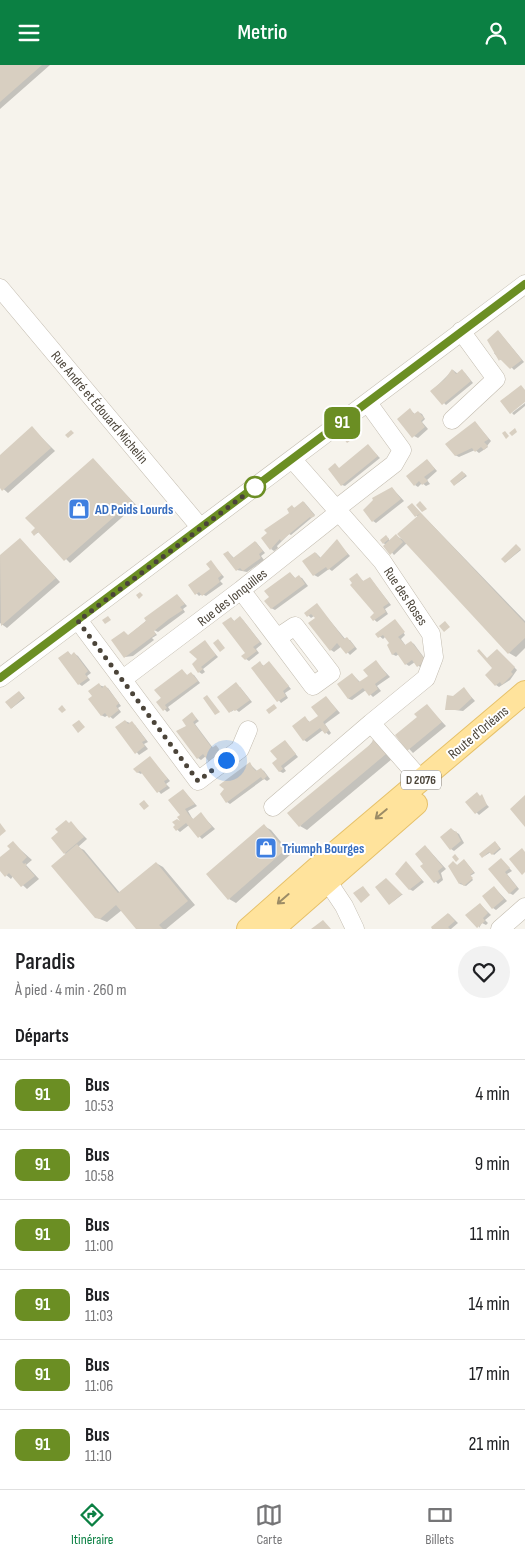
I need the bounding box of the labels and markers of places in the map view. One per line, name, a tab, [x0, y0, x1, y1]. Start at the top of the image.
unlabelled marker	[244, 476, 266, 498]
shop icon: AD Poids Lourds	[67, 497, 91, 521]
place label: AD Poids Lourds	[94, 501, 173, 518]
shop icon: Triumph Bourges	[254, 836, 278, 860]
place label: Triumph Bourges	[282, 840, 364, 857]

